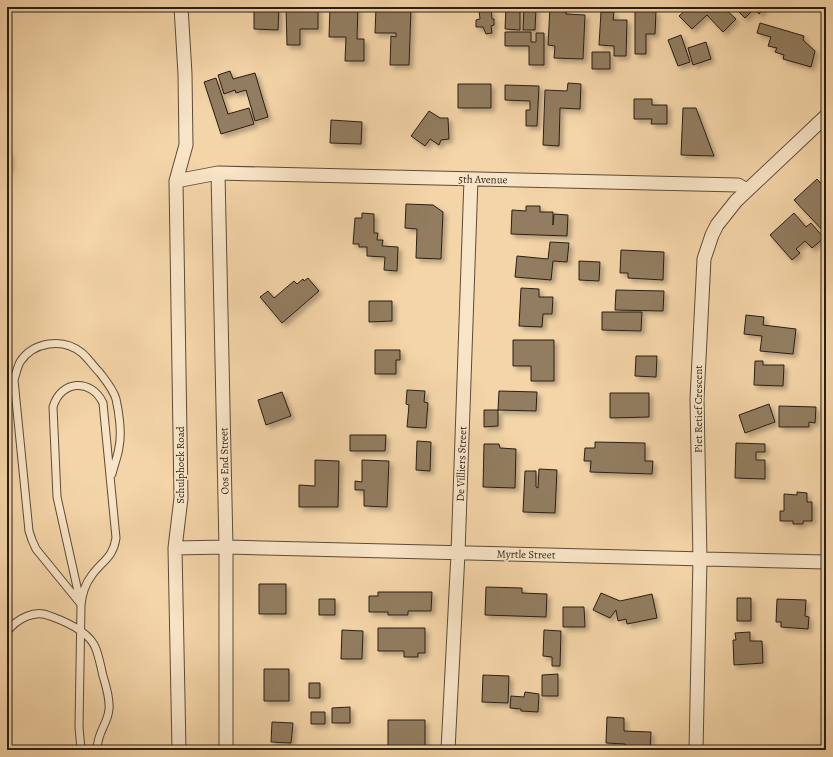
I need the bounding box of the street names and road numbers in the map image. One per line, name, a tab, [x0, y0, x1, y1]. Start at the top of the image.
street label: 5th Avenue	[458, 172, 508, 187]
street label: Piet Retief Crescent	[691, 365, 706, 453]
street label: Schulphoek Road	[173, 426, 188, 504]
street label: De Villiers Street	[453, 426, 470, 502]
street label: Oos End Street	[216, 427, 233, 495]
street label: Myrtle Street	[497, 546, 556, 563]

